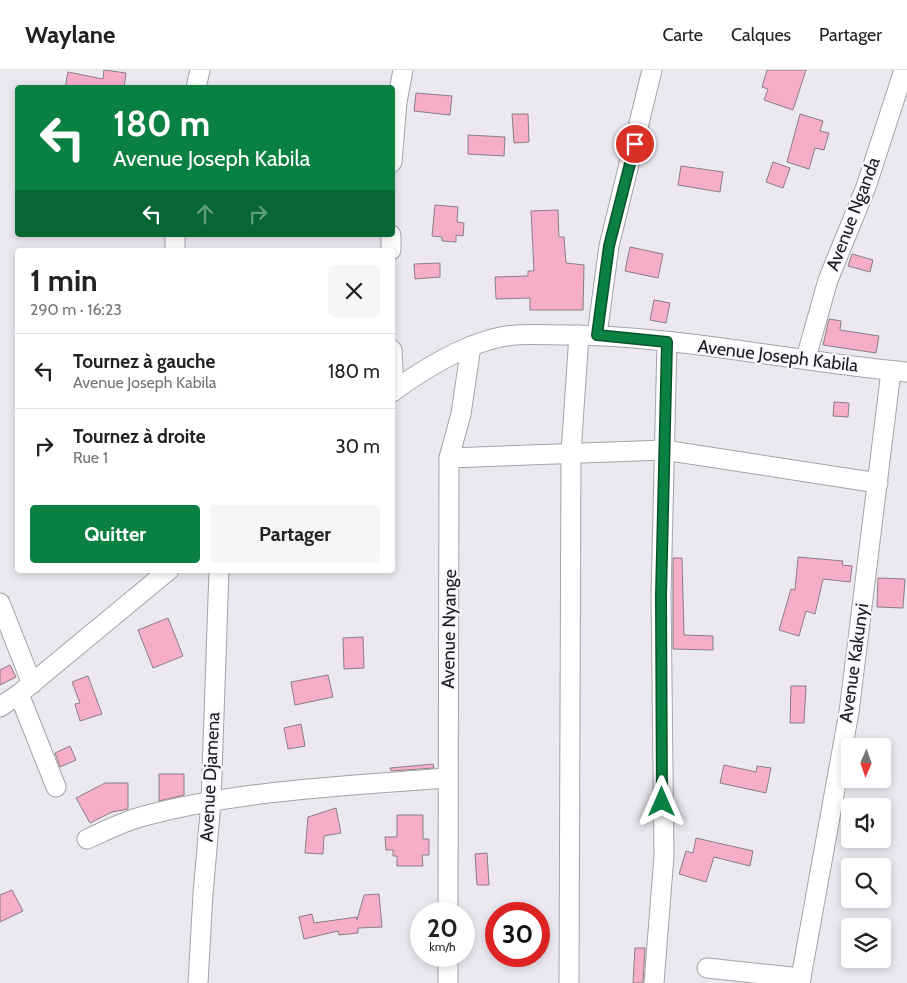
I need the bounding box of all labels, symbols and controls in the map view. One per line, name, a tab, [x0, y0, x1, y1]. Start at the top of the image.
text: Waylane	[25, 20, 115, 49]
text: Carte	[662, 24, 703, 46]
text: Calques	[731, 24, 791, 46]
text: Partager	[819, 24, 882, 46]
text: 180 m	[113, 102, 210, 145]
icon: left	[30, 105, 95, 170]
pin	[614, 123, 656, 165]
icon: arrive	[621, 130, 649, 158]
text: Avenue Joseph Kabila	[113, 145, 310, 172]
street label: Avenue Nganda	[821, 154, 885, 274]
icon: left	[138, 200, 166, 228]
icon: ahead	[191, 200, 219, 228]
icon: right	[244, 200, 272, 228]
text: 1 min	[30, 262, 98, 299]
button: close	[328, 265, 380, 317]
text: 290 m · 16:23	[30, 300, 122, 319]
street label: Avenue Joseph Kabila	[697, 335, 860, 377]
text: Tournez à gauche	[73, 350, 215, 373]
icon: left	[30, 357, 58, 385]
text: 180 m	[328, 360, 380, 383]
text: Avenue Joseph Kabila	[73, 373, 216, 392]
text: Tournez à droite	[73, 425, 206, 448]
icon: right	[30, 432, 58, 460]
text: 30 m	[336, 435, 380, 458]
text: Rue 1	[73, 448, 108, 467]
button: Quitter	[30, 505, 200, 563]
button: Partager	[210, 505, 380, 563]
street label: Avenue Nyange	[437, 569, 461, 689]
street label: Avenue Kakunyi	[835, 602, 873, 724]
street label: Avenue Djamena	[196, 711, 224, 843]
north arrow	[841, 738, 891, 788]
map controls	[841, 738, 891, 968]
position arrow	[635, 775, 687, 827]
button: sound	[841, 798, 891, 848]
button: search	[841, 858, 891, 908]
speed limit sign: 30	[485, 902, 550, 967]
text: 20	[427, 913, 458, 943]
button: layers	[841, 918, 891, 968]
text: km/h	[429, 939, 456, 954]

